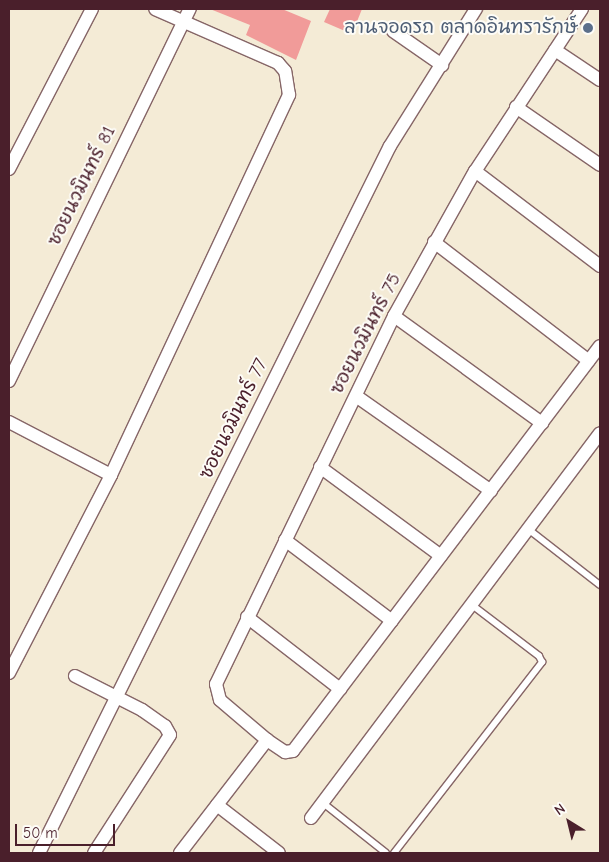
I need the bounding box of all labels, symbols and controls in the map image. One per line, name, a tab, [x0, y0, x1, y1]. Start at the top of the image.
place label: ลานจอดรถ ตลาดอินทรารักษ์	[344, 17, 578, 39]
marker: ลานจอดรถ ตลาดอินทรารักษ์	[582, 22, 594, 34]
street label: ซอยนวมินทร์ 81	[43, 122, 121, 250]
street label: ซอยนวมินทร์ 75	[326, 270, 406, 398]
street label: ซอยนวมินทร์ 77	[195, 355, 273, 483]
north arrow	[544, 797, 594, 847]
text: N	[551, 800, 569, 819]
scale bar	[18, 814, 118, 846]
text: 50 m	[23, 824, 58, 842]

